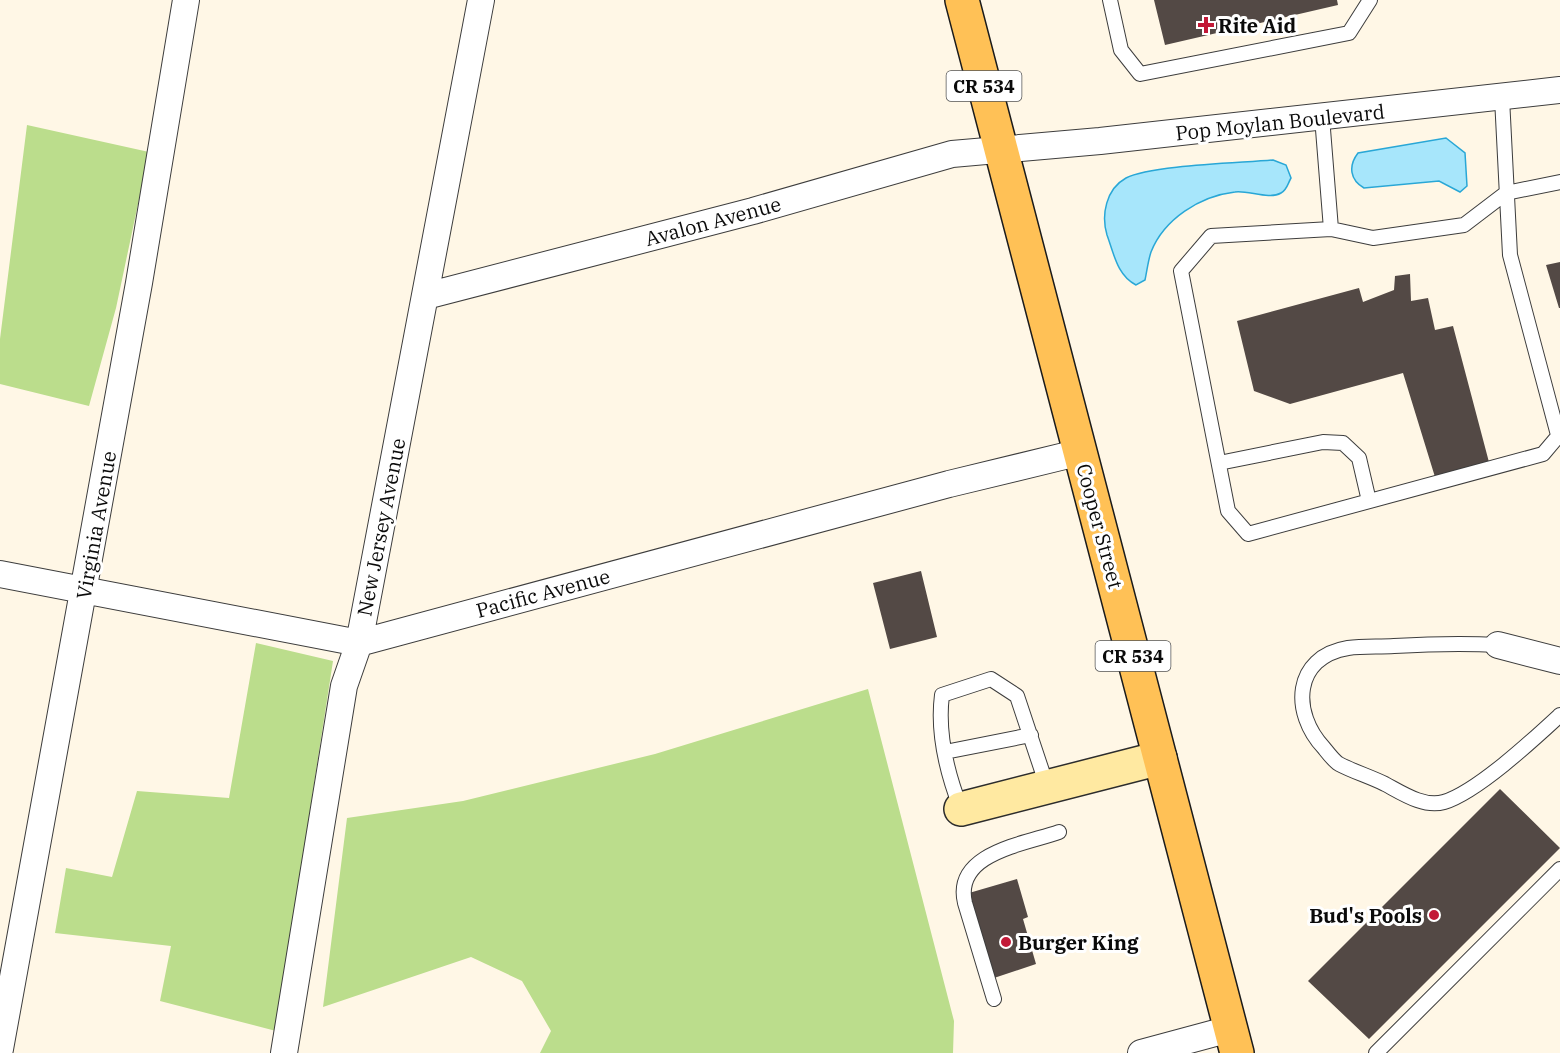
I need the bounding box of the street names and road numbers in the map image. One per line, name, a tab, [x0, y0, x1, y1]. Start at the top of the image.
road number: CR 534	[946, 71, 1022, 101]
street label: Pop Moylan Boulevard	[1174, 98, 1386, 146]
street label: Avalon Avenue	[642, 190, 784, 252]
street label: New Jersey Avenue	[350, 436, 412, 618]
street label: Virginia Avenue	[70, 449, 122, 601]
street label: Cooper Street	[1070, 460, 1130, 592]
street label: Pacific Avenue	[473, 562, 613, 624]
road number: CR 534	[1096, 641, 1170, 671]

